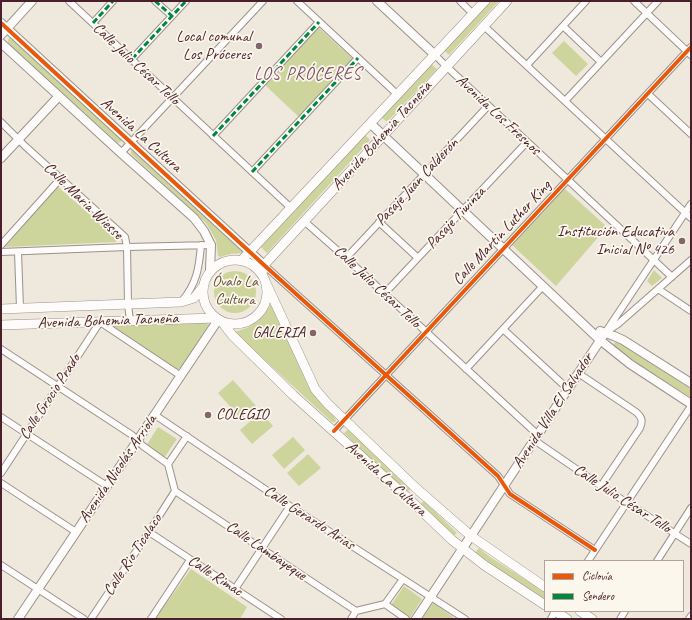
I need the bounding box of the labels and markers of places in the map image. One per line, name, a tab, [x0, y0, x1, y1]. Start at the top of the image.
place label: Local comunal Los Próceres	[176, 27, 251, 65]
marker: Local comunal Los Próceres	[254, 41, 264, 51]
place label: Institución Educativa Inicial Nº 426	[557, 222, 674, 260]
marker: Institución Educativa Inicial Nº 426	[677, 236, 687, 246]
place label: GALERIA	[252, 323, 305, 343]
marker: GALERIA	[308, 328, 318, 338]
place label: COLEGIO	[216, 405, 268, 425]
marker: COLEGIO	[203, 410, 213, 420]

